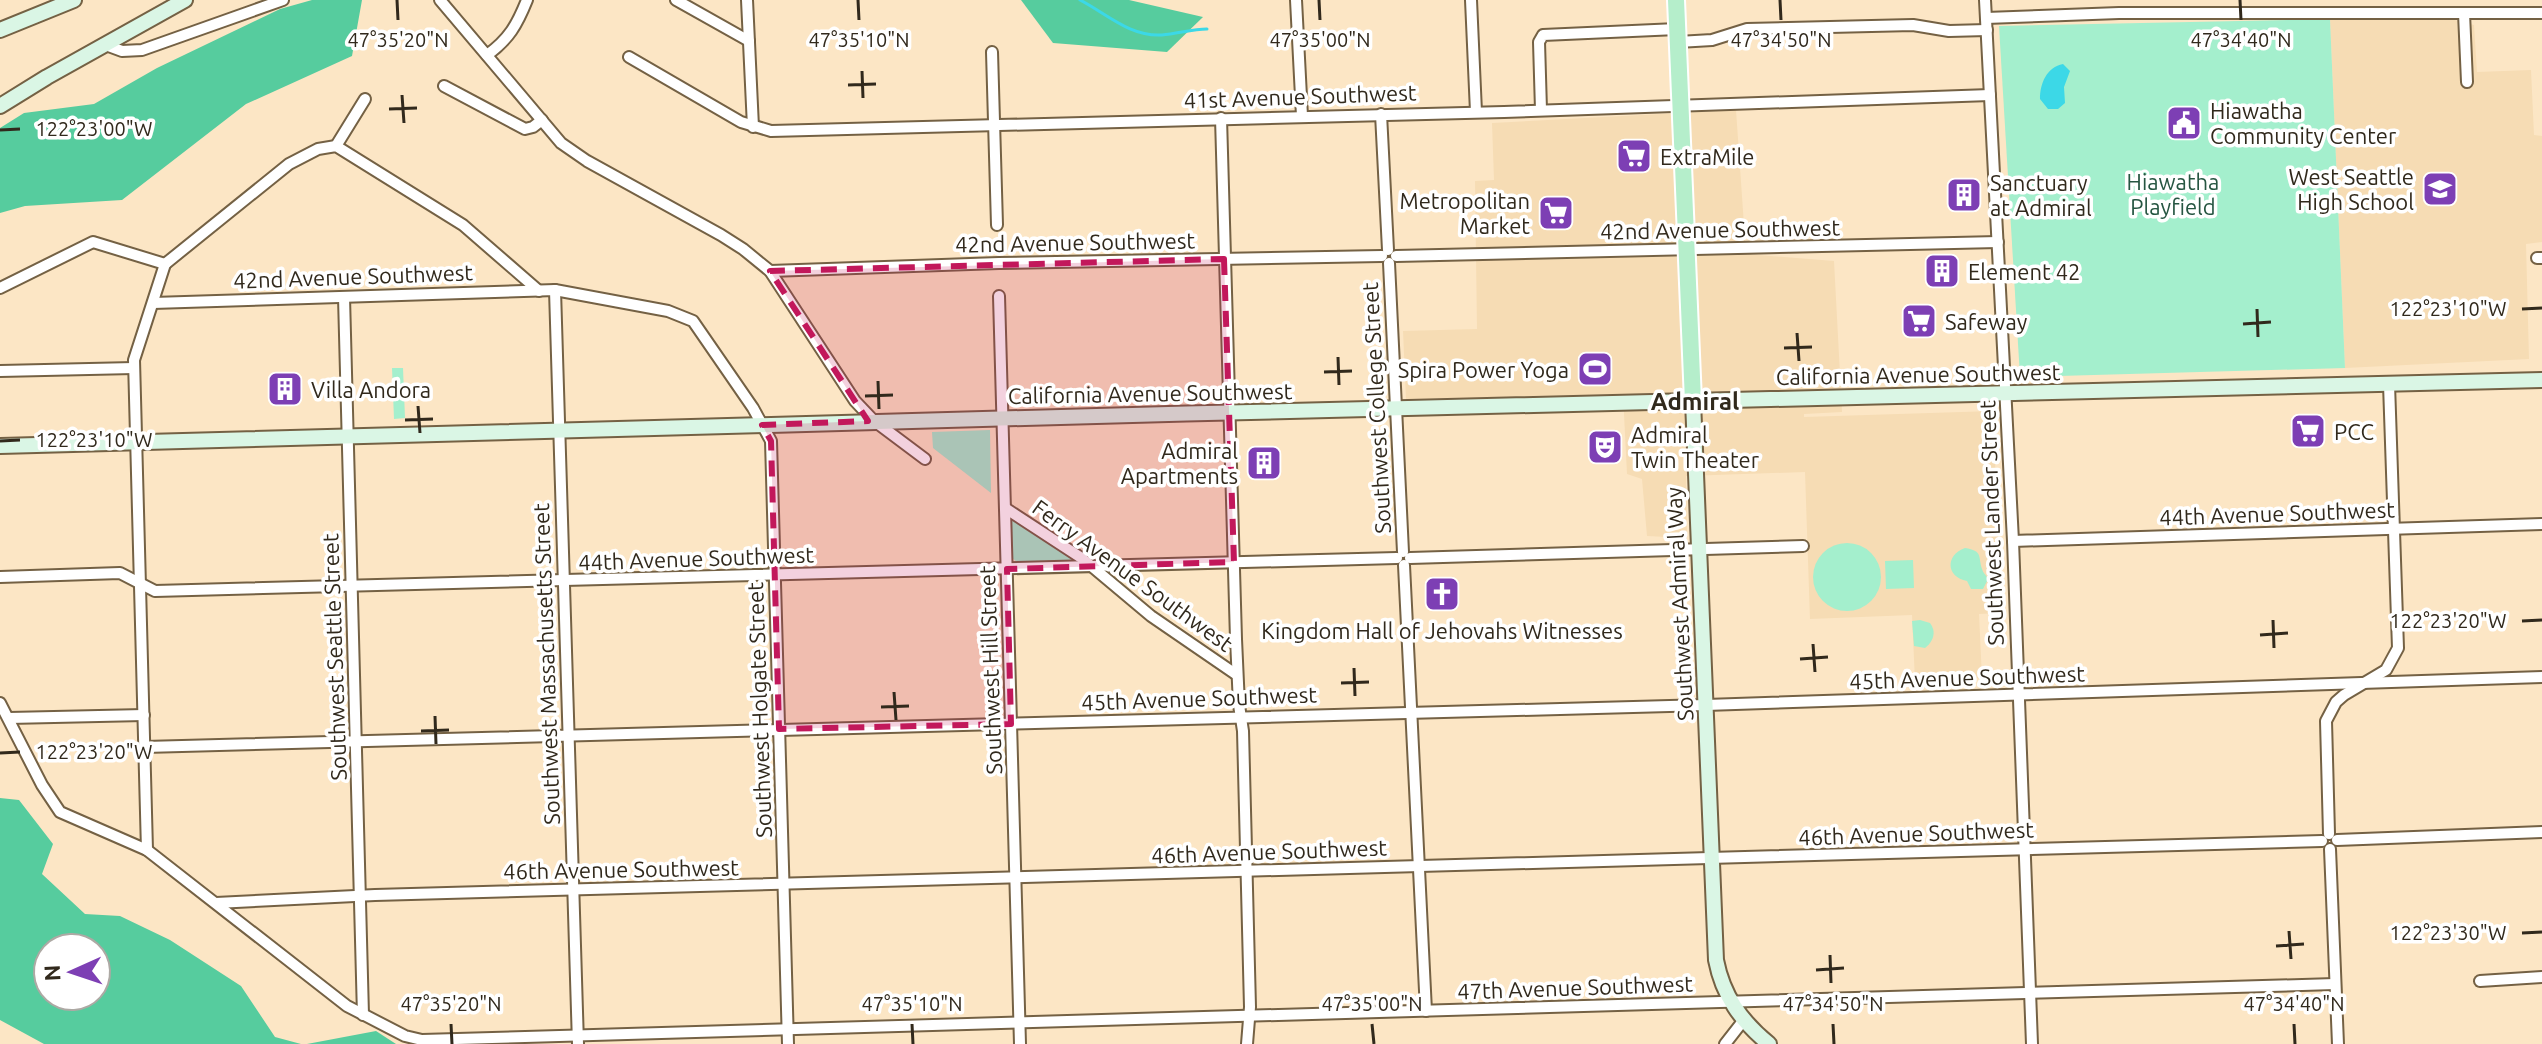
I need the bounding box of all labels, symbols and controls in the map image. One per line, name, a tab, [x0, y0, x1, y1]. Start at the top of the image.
text: 47°35'20"N	[347, 28, 449, 51]
text: 47°35'10"N	[808, 28, 910, 51]
text: 47°35'00"N	[1269, 28, 1371, 51]
text: 47°34'50"N	[1730, 28, 1832, 51]
text: 47°34'40"N	[2190, 28, 2292, 51]
street label: 41st Avenue Southwest	[1183, 79, 1417, 113]
place label: Hiawatha Community Center	[2210, 98, 2397, 148]
public building icon: Hiawatha Community Center	[2165, 104, 2203, 142]
text: 122°23'00"W	[36, 117, 152, 140]
supermarket icon: ExtraMile	[1615, 137, 1653, 175]
place label: ExtraMile	[1660, 144, 1754, 169]
place label: West Seattle High School	[2288, 164, 2414, 214]
park label: Hiawatha Playfield	[2127, 169, 2219, 219]
place label: Sanctuary at Admiral	[1990, 170, 2092, 220]
school or university icon: West Seattle High School	[2421, 170, 2459, 208]
building icon: Sanctuary at Admiral	[1945, 176, 1983, 214]
place label: Metropolitan Market	[1400, 188, 1530, 238]
supermarket icon: Metropolitan Market	[1537, 194, 1575, 232]
street label: 42nd Avenue Southwest	[1600, 214, 1841, 244]
street label: 42nd Avenue Southwest	[955, 227, 1196, 257]
building icon: Element 42	[1923, 252, 1961, 290]
street label: 42nd Avenue Southwest	[233, 259, 474, 293]
place label: Element 42	[1968, 259, 2080, 284]
street label: Southwest College Street	[1357, 281, 1395, 534]
text: 122°23'10"W	[2390, 297, 2506, 320]
supermarket icon: Safeway	[1900, 302, 1938, 340]
place label: Safeway	[1945, 309, 2028, 334]
sports icon: Spira Power Yoga	[1576, 350, 1614, 388]
place label: Spira Power Yoga	[1398, 357, 1569, 382]
street label: California Avenue Southwest	[1776, 359, 2061, 389]
building icon: Villa Andora	[266, 370, 304, 408]
place label: Villa Andora	[311, 377, 431, 402]
street label: California Avenue Southwest	[1008, 378, 1293, 408]
district label: Admiral	[1651, 388, 1739, 415]
street label: Southwest Lander Street	[1974, 400, 2008, 646]
supermarket icon: PCC	[2289, 412, 2327, 450]
place label: PCC	[2334, 419, 2374, 444]
place label: Admiral Twin Theater	[1631, 422, 1760, 472]
text: 122°23'10"W	[36, 428, 152, 451]
theatre icon: Admiral Twin Theater	[1586, 428, 1624, 466]
place label: Admiral Apartments	[1121, 438, 1238, 488]
building icon: Admiral Apartments	[1245, 444, 1283, 482]
street label: Southwest Admiral Way	[1660, 486, 1698, 722]
street label: Ferry Avenue Southwest	[1028, 494, 1238, 656]
street label: 44th Avenue Southwest	[2159, 496, 2396, 530]
street label: Southwest Massachusetts Street	[528, 502, 564, 825]
street label: Southwest Seattle Street	[317, 533, 351, 781]
street label: 44th Avenue Southwest	[578, 541, 815, 575]
street label: Southwest Hill Street	[974, 565, 1006, 775]
church icon: Kingdom Hall of Jehovahs Witnesses	[1423, 575, 1461, 613]
street label: Southwest Holgate Street	[742, 581, 776, 838]
text: 122°23'20"W	[2390, 609, 2506, 632]
place label: Kingdom Hall of Jehovahs Witnesses	[1261, 618, 1623, 643]
street label: 45th Avenue Southwest	[1849, 660, 2086, 694]
street label: 45th Avenue Southwest	[1081, 681, 1318, 715]
text: 122°23'20"W	[36, 740, 152, 763]
street label: 46th Avenue Southwest	[1798, 816, 2035, 850]
street label: 46th Avenue Southwest	[1151, 834, 1388, 868]
street label: 46th Avenue Southwest	[503, 854, 739, 884]
text: 122°23'30"W	[2390, 921, 2506, 944]
north arrow	[32, 932, 112, 1012]
text: N	[39, 964, 64, 982]
street label: 47th Avenue Southwest	[1457, 970, 1694, 1004]
text: 47°35'20"N	[400, 992, 502, 1015]
text: 47°35'10"N	[861, 992, 963, 1015]
text: 47°35'00"N	[1321, 992, 1423, 1015]
text: 47°34'50"N	[1782, 992, 1884, 1015]
text: 47°34'40"N	[2243, 992, 2345, 1015]

